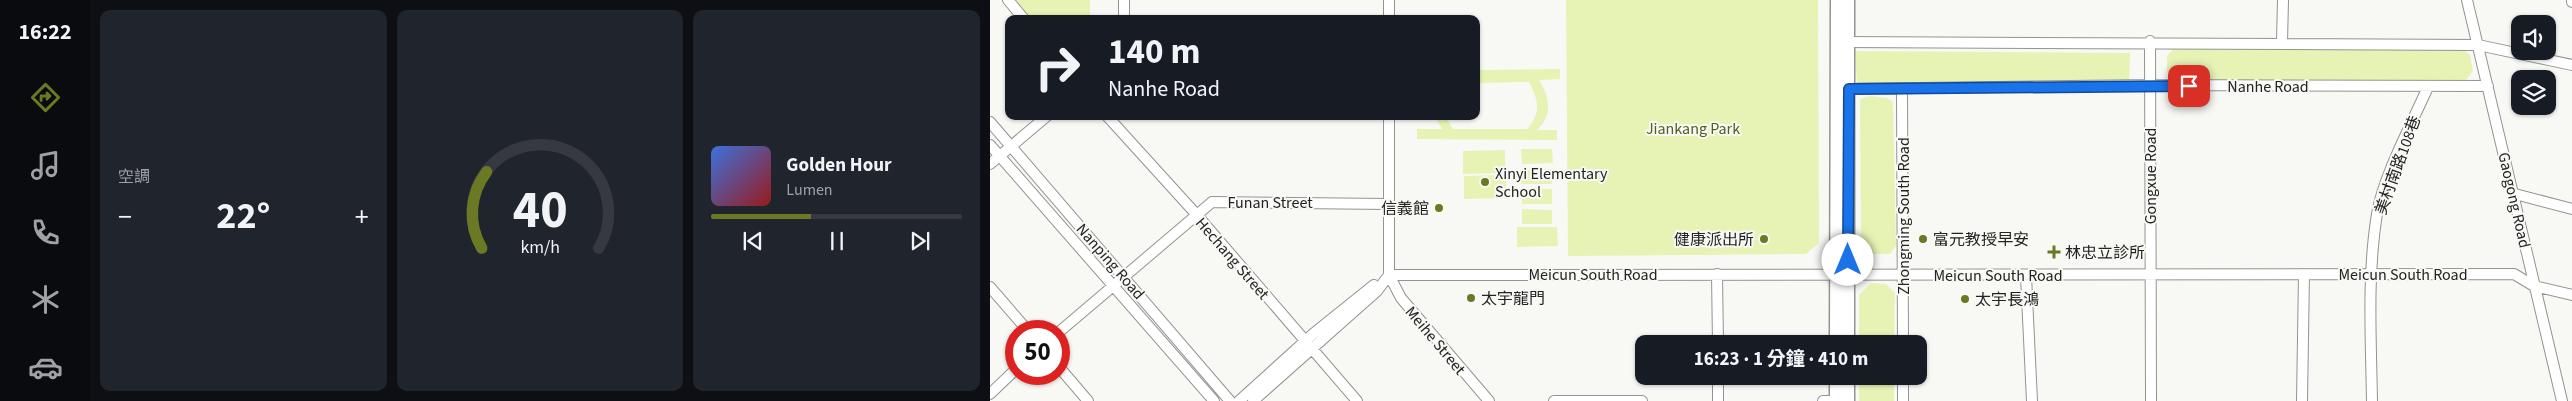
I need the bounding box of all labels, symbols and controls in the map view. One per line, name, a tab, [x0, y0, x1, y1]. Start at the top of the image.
map controls	[2511, 15, 2556, 115]
button: sound	[2511, 15, 2556, 60]
text: 16:22	[18, 16, 72, 48]
text: 140 m	[1108, 27, 1200, 77]
icon: right	[1025, 35, 1090, 100]
pin	[2168, 65, 2210, 107]
button: layers	[2511, 70, 2556, 115]
icon: arrive	[2175, 72, 2203, 100]
text: Nanhe Road	[1108, 73, 1220, 105]
street label: Nanhe Road	[2227, 76, 2309, 98]
icon: directions	[28, 80, 63, 115]
street label: 美村南路108巷	[2370, 113, 2426, 218]
park label: Jiankang Park	[1646, 118, 1740, 140]
street label: Gongxue Road	[2140, 128, 2162, 224]
street label: Zhongming South Road	[1893, 137, 1915, 295]
icon: music	[28, 148, 63, 183]
street label: Gaogong Road	[2492, 150, 2536, 250]
text: Golden Hour	[786, 152, 892, 179]
place label: Xinyi Elementary School	[1495, 163, 1608, 203]
text: 空調	[118, 166, 150, 188]
text: 40	[513, 174, 567, 248]
marker: Xinyi Elementary School	[1479, 176, 1491, 188]
text: Lumen	[786, 179, 833, 201]
text: 22°	[216, 189, 270, 243]
street label: Funan Street	[1227, 192, 1313, 214]
text: −	[118, 197, 132, 237]
text: +	[355, 197, 369, 237]
place label: 信義館	[1381, 198, 1429, 220]
marker: 信義館	[1433, 202, 1445, 214]
street label: Hechang Street	[1190, 213, 1275, 305]
icon: phone	[28, 215, 63, 250]
street label: Nanping Road	[1071, 219, 1149, 304]
icon: previous	[739, 227, 767, 255]
icon: pause	[823, 227, 851, 255]
icon: next	[906, 227, 934, 255]
place label: 健康派出所	[1674, 229, 1754, 251]
place label: 富元教授早安	[1933, 229, 2029, 251]
marker: 健康派出所	[1758, 233, 1770, 245]
position arrow	[1821, 233, 1873, 285]
marker: 富元教授早安	[1917, 233, 1929, 245]
text: km/h	[520, 235, 560, 260]
place label: 林忠立診所	[2065, 242, 2145, 264]
marker: 林忠立診所	[2047, 245, 2061, 259]
street label: Meicun South Road	[1528, 264, 1658, 286]
street label: Meicun South Road	[2338, 264, 2468, 286]
street label: Meicun South Road	[1933, 265, 2063, 287]
icon: climate	[28, 282, 63, 317]
place label: 太宇龍門	[1481, 288, 1545, 310]
place label: 太宇長鴻	[1975, 289, 2039, 311]
marker: 太宇龍門	[1465, 292, 1477, 304]
marker: 太宇長鴻	[1959, 293, 1971, 305]
street label: Meihe Street	[1400, 302, 1471, 380]
speed limit sign: 50	[1005, 320, 1070, 385]
text: 16:23 · 1 分鐘 · 410 m	[1694, 346, 1868, 373]
icon: car	[28, 350, 63, 385]

